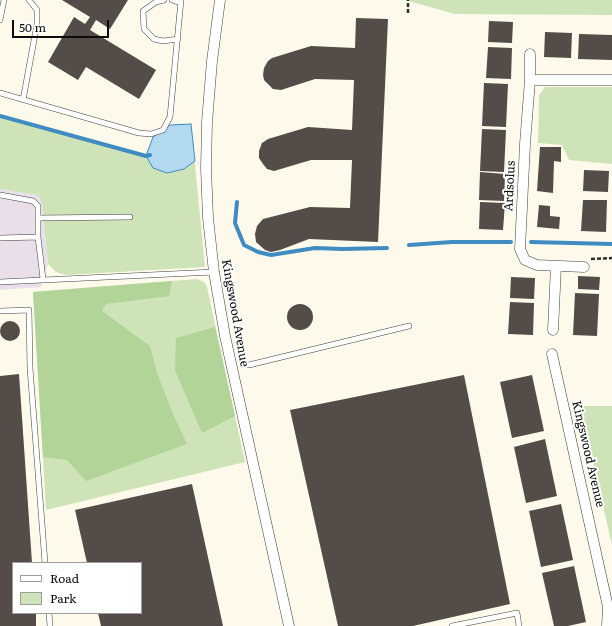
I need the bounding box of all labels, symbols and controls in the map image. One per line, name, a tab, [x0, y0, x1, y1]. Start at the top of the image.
scale bar	[14, 12, 111, 38]
text: 50 m	[19, 18, 46, 36]
street label: Ardsolus	[501, 160, 519, 212]
street label: Kingswood Avenue	[218, 258, 252, 368]
street label: Kingswood Avenue	[569, 399, 607, 509]
legend	[12, 562, 142, 614]
text: Road	[50, 569, 79, 587]
text: Park	[50, 589, 76, 607]

